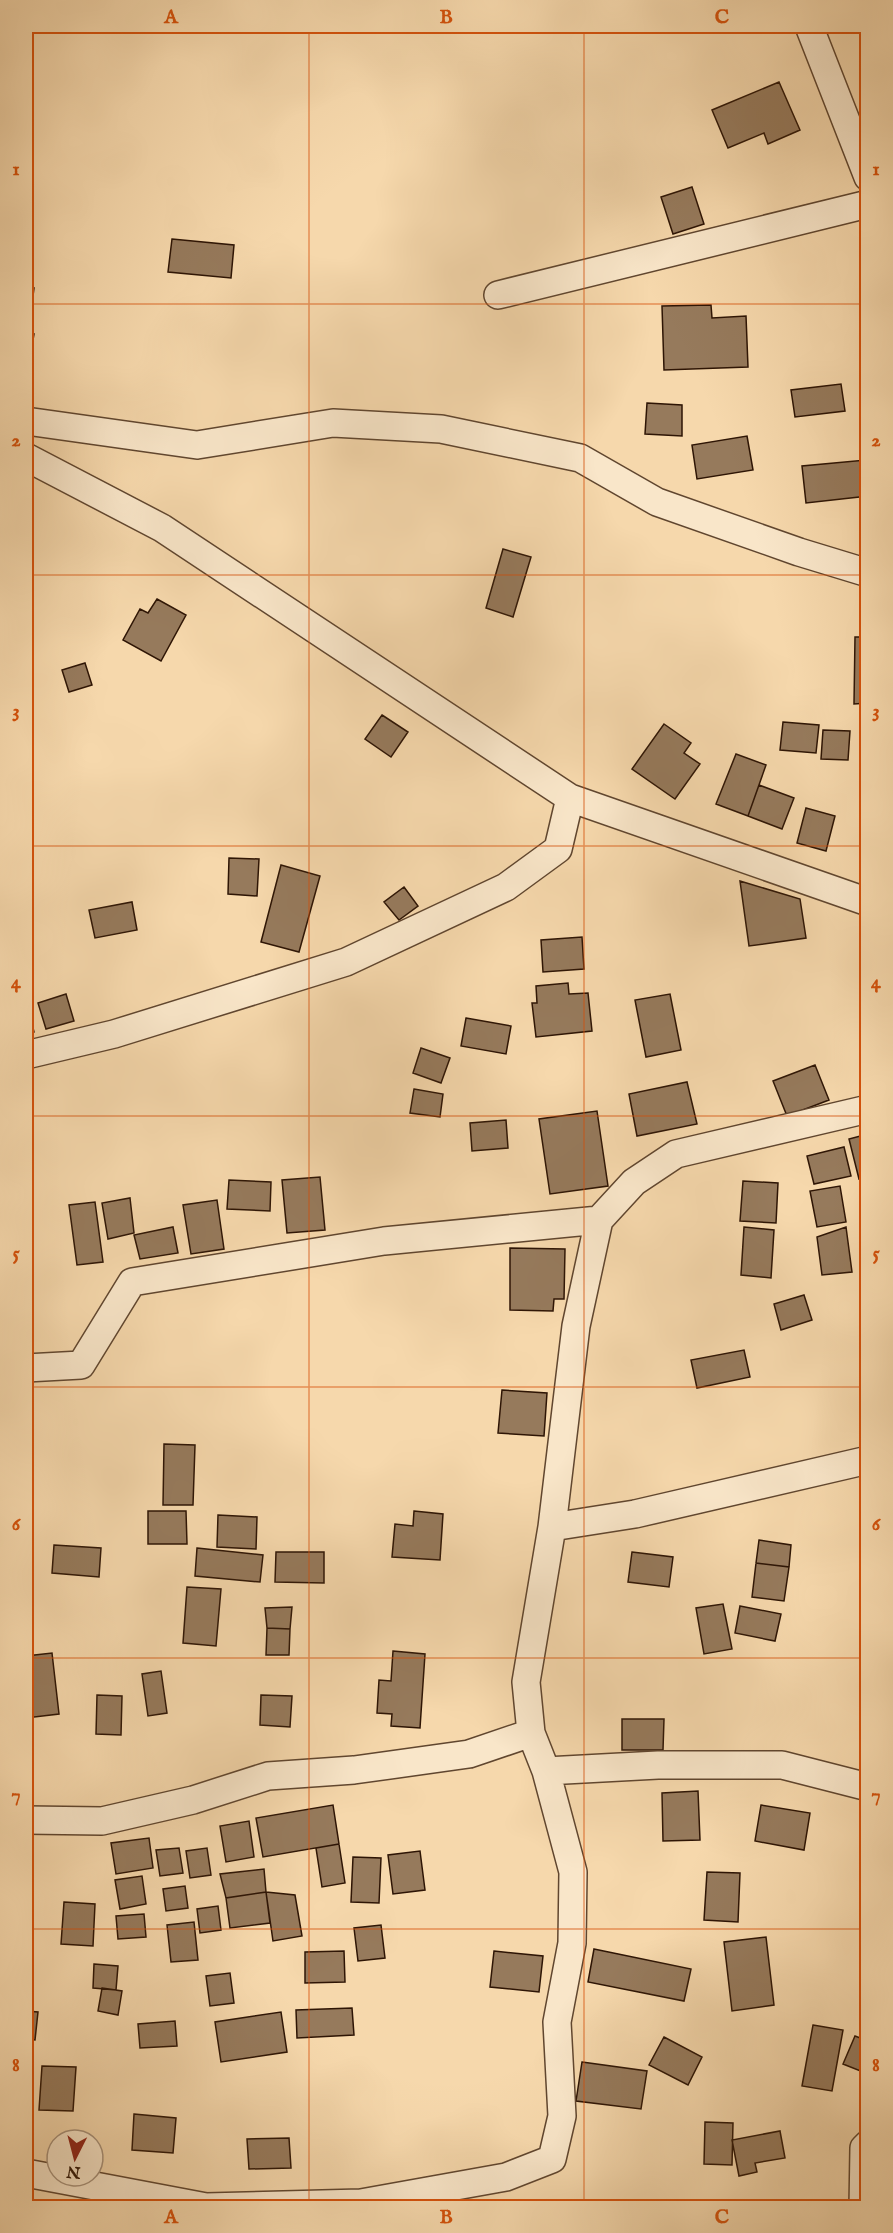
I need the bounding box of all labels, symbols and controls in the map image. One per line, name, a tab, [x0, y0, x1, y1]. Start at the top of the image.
text: A	[163, 5, 179, 30]
text: B	[439, 5, 453, 30]
text: C	[715, 5, 729, 30]
text: 1	[12, 157, 20, 182]
text: 1	[872, 157, 880, 182]
text: 2	[11, 428, 21, 453]
text: 2	[871, 428, 881, 453]
text: 3	[12, 699, 20, 724]
text: 3	[872, 699, 880, 724]
text: 4	[11, 970, 22, 995]
text: 4	[871, 970, 882, 995]
text: 5	[12, 1241, 20, 1266]
text: 5	[872, 1241, 880, 1266]
text: 6	[12, 1512, 22, 1537]
text: 6	[872, 1512, 882, 1537]
text: 7	[11, 1783, 21, 1808]
text: 7	[871, 1783, 881, 1808]
text: 8	[12, 2053, 20, 2078]
text: 8	[872, 2053, 880, 2078]
north arrow	[45, 2128, 105, 2188]
text: N	[66, 2160, 83, 2182]
text: A	[163, 2205, 179, 2230]
text: B	[439, 2205, 453, 2230]
text: C	[715, 2205, 729, 2230]

